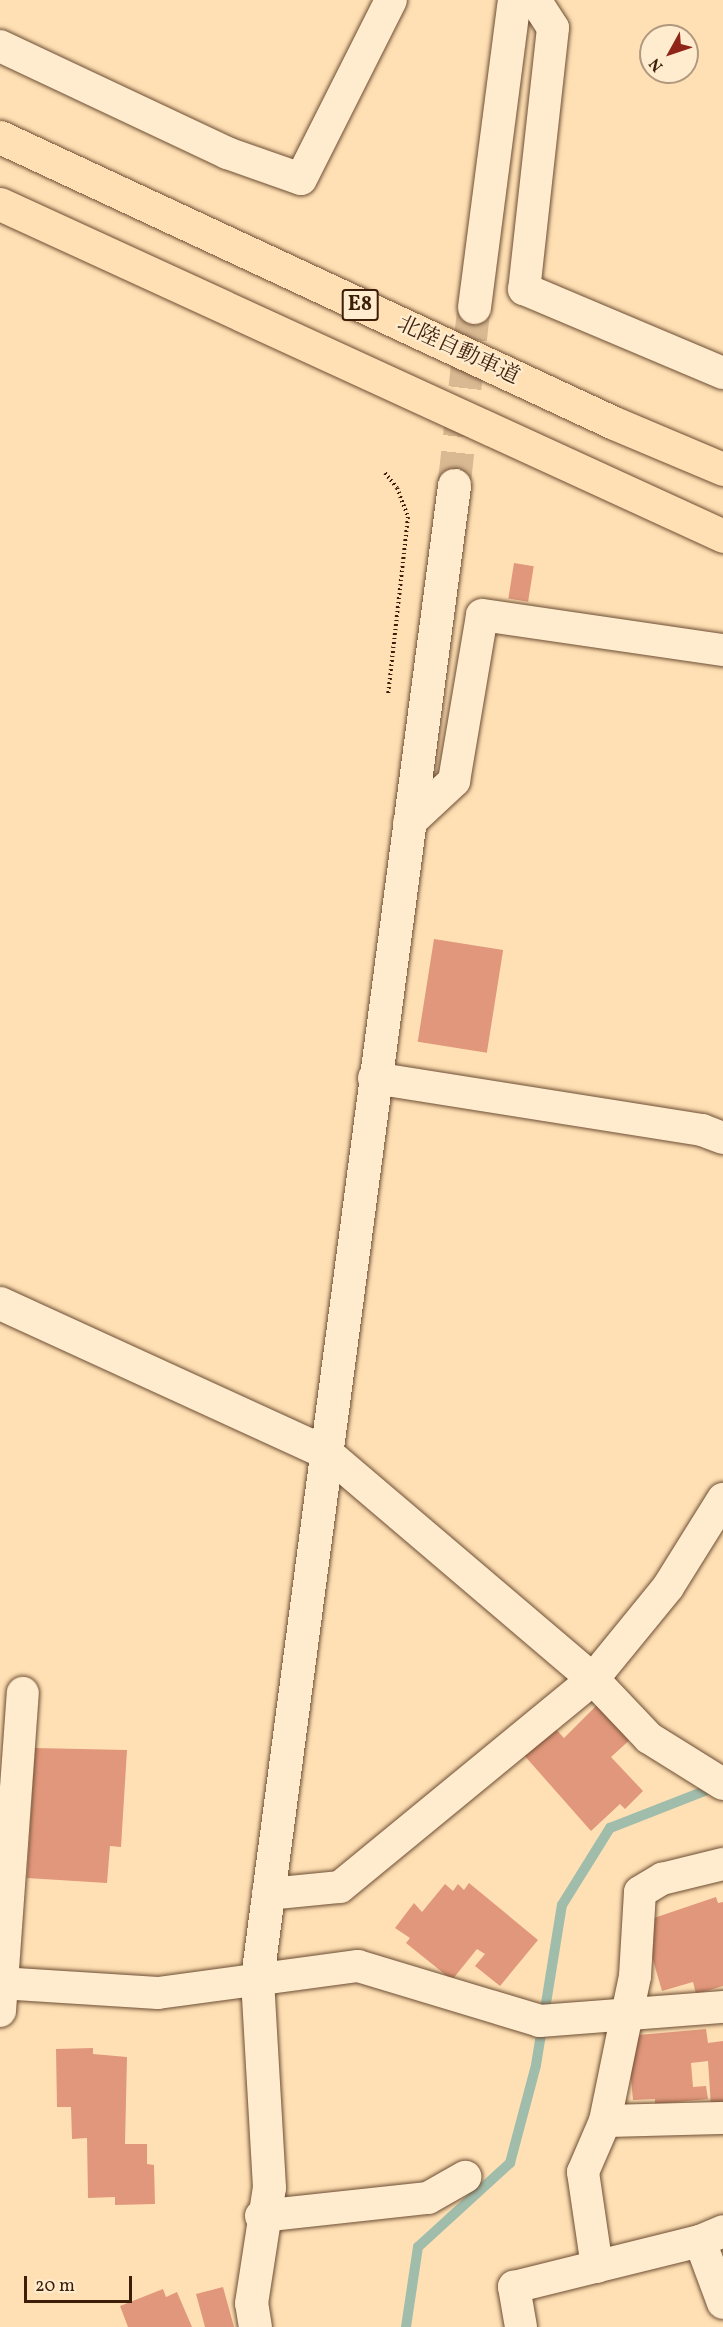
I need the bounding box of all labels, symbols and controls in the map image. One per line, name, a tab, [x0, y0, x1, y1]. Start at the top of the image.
north arrow	[639, 24, 699, 84]
text: N	[645, 53, 669, 76]
road number: E8	[340, 287, 380, 323]
street label: 北陸自動車道	[393, 311, 523, 391]
scale bar	[27, 2264, 135, 2302]
text: 20 m	[35, 2274, 75, 2299]

